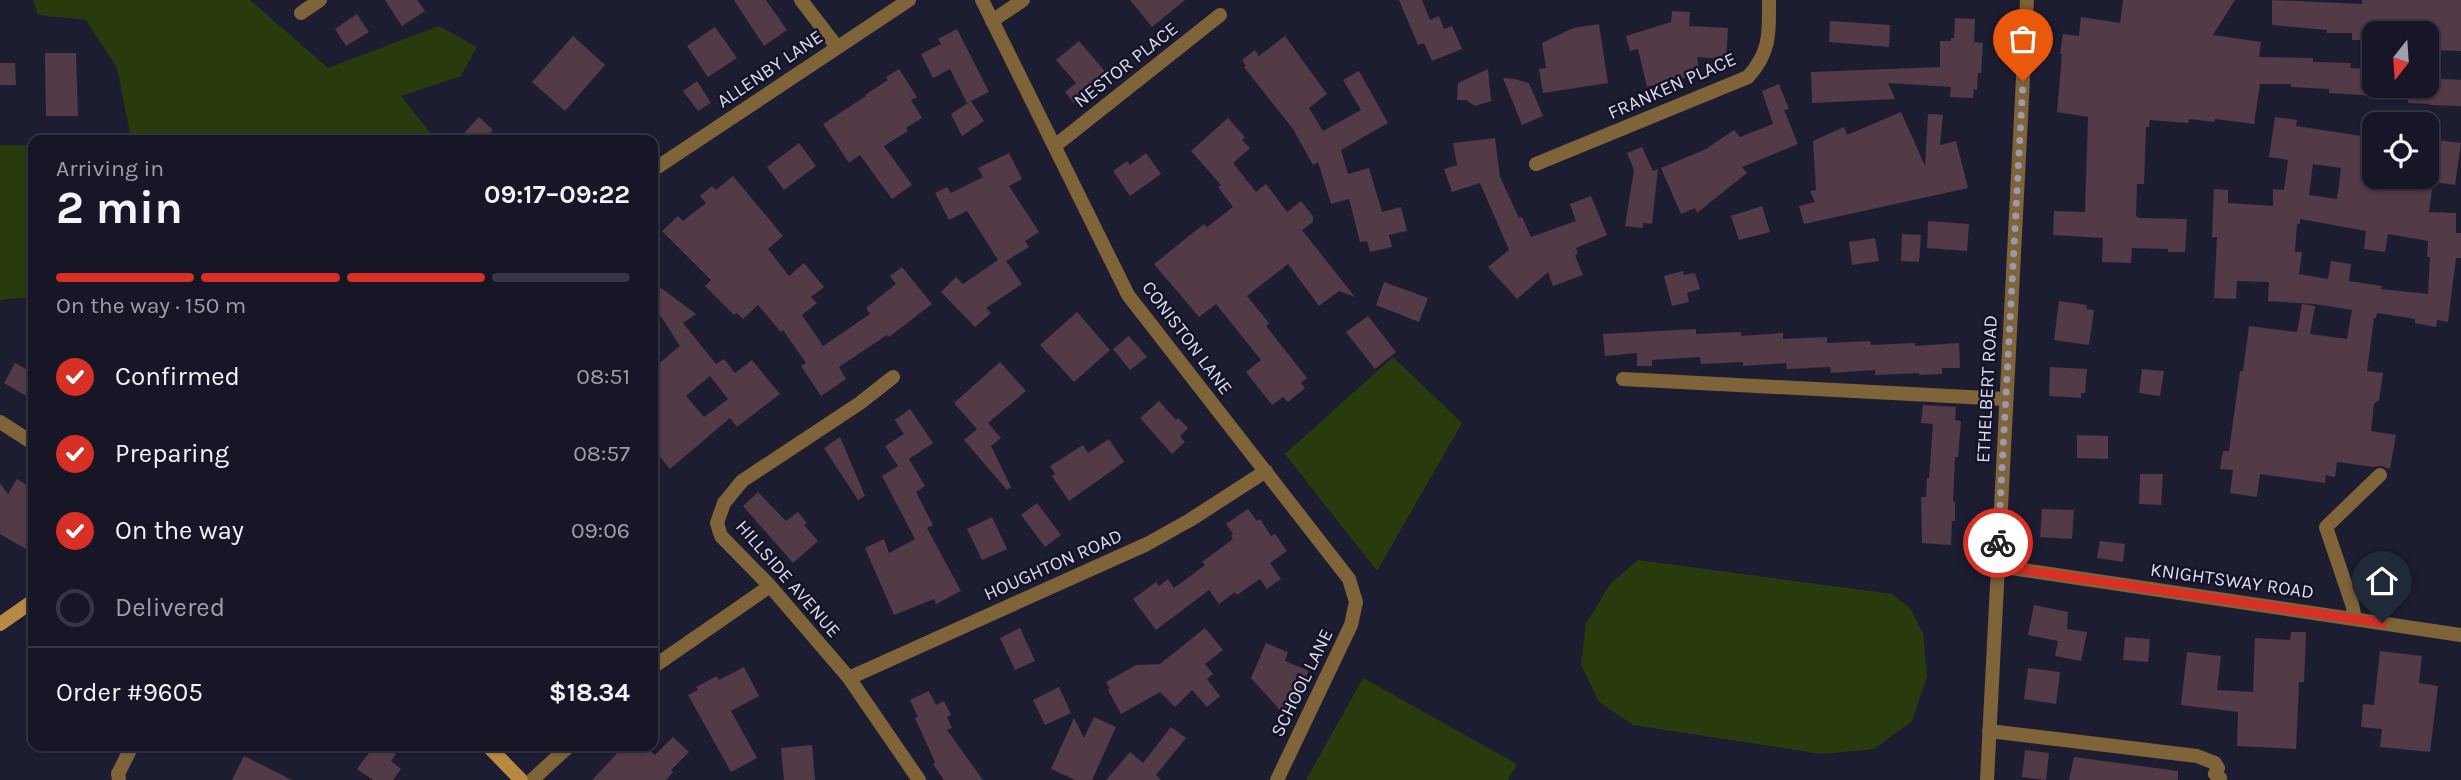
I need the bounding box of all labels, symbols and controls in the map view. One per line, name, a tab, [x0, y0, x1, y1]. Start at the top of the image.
pin	[1993, 9, 2053, 81]
street label: NESTOR PLACE	[1070, 18, 1182, 112]
icon: bag	[2004, 20, 2042, 58]
north arrow	[2362, 21, 2440, 98]
map controls	[2362, 21, 2439, 189]
street label: ALLENBY LANE	[713, 26, 827, 112]
street label: FRANKEN PLACE	[1605, 48, 1739, 124]
button: locate	[2362, 112, 2439, 189]
text: Arriving in	[56, 155, 164, 182]
text: 09:17–09:22	[484, 179, 630, 210]
text: 2 min	[56, 181, 183, 235]
street label: CONISTON LANE	[1137, 277, 1237, 399]
text: On the way · 150 m	[56, 292, 246, 319]
street label: ETHELBERT ROAD	[1972, 315, 2002, 463]
icon: check	[56, 358, 94, 396]
text: Confirmed	[115, 361, 240, 392]
text: 08:51	[576, 363, 630, 390]
icon: check	[56, 435, 94, 473]
text: Preparing	[115, 438, 229, 469]
text: 08:57	[573, 440, 630, 467]
courier	[1963, 508, 2033, 578]
icon: check	[56, 512, 94, 550]
text: On the way	[115, 515, 244, 546]
street label: HILLSIDE AVENUE	[731, 516, 845, 642]
text: 09:06	[571, 517, 630, 544]
icon: bike	[1979, 524, 2017, 562]
street label: HOUGHTON ROAD	[980, 525, 1126, 605]
pin	[2352, 551, 2412, 623]
street label: KNIGHTSWAY ROAD	[2149, 559, 2315, 603]
icon: home	[2363, 562, 2401, 600]
text: Delivered	[115, 592, 225, 623]
street label: SCHOOL LANE	[1266, 625, 1338, 741]
text: Order #9605	[56, 677, 203, 708]
text: $18.34	[549, 677, 630, 708]

